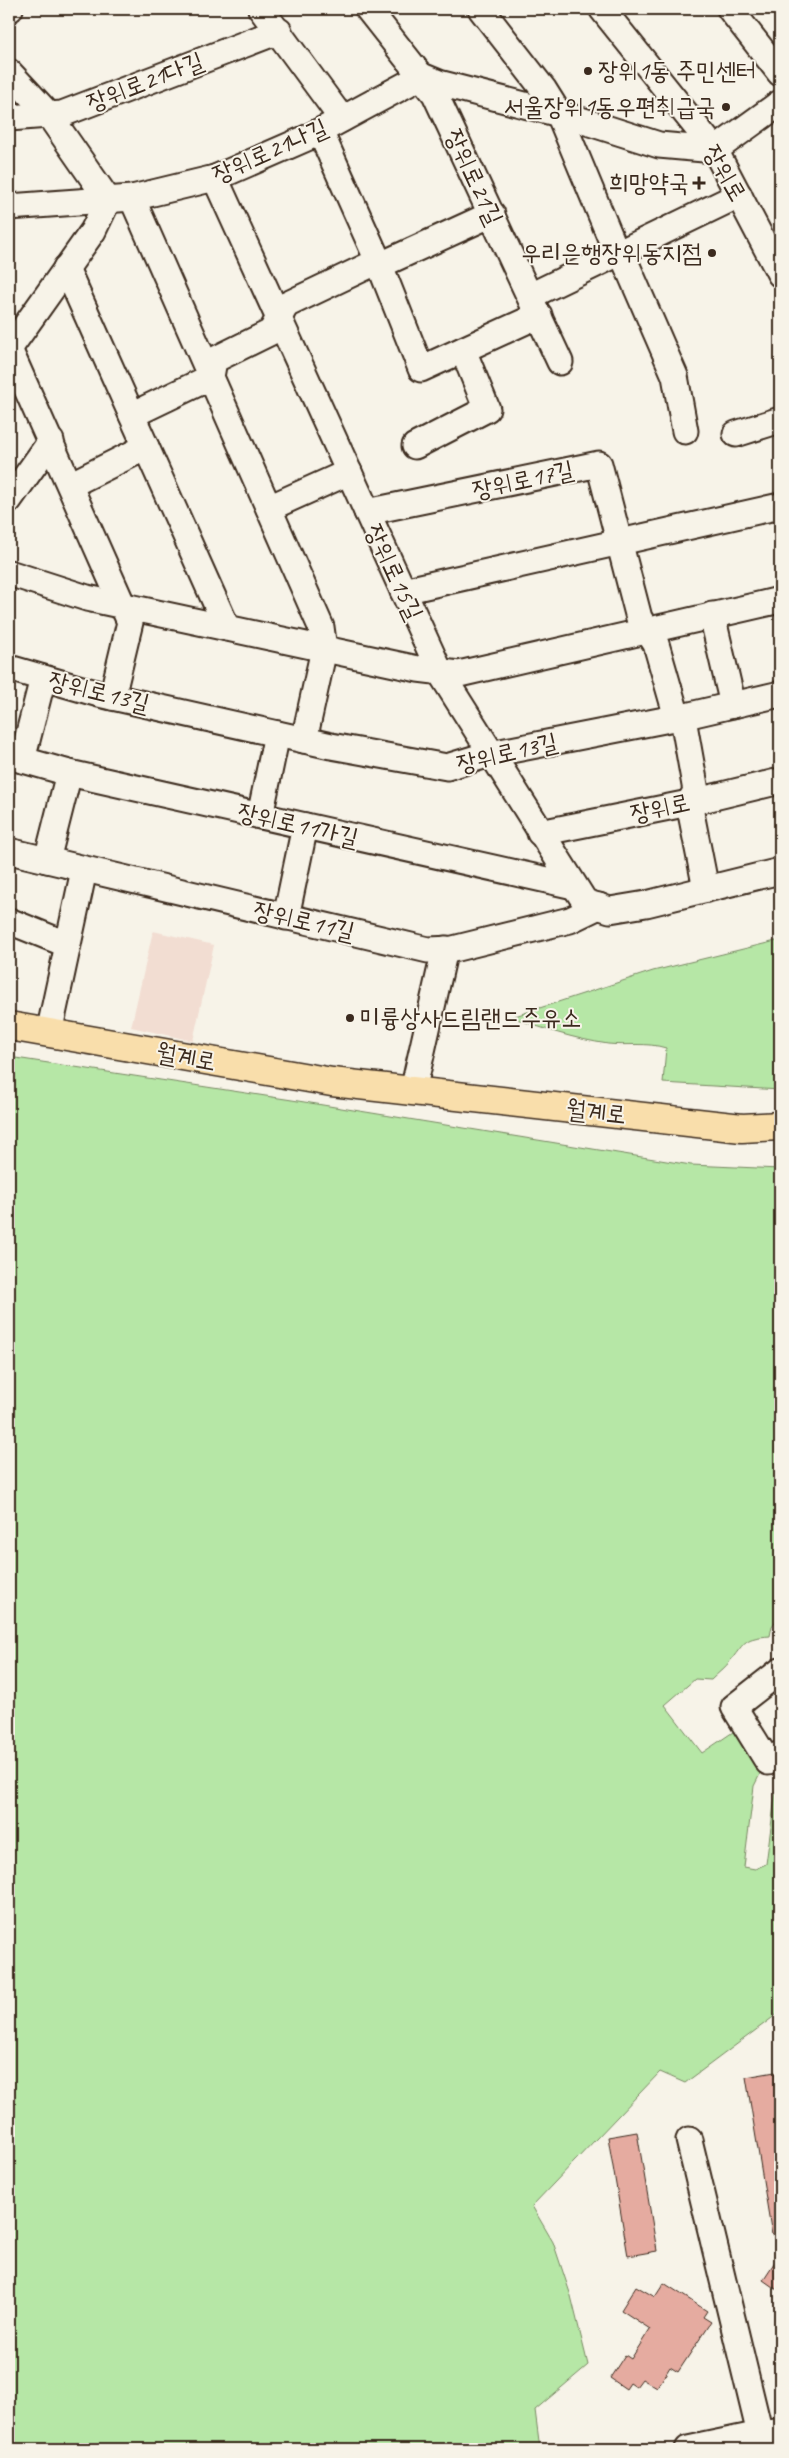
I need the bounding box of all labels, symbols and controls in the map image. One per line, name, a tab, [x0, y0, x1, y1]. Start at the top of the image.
street label: 장위로21다길	[82, 45, 208, 119]
place label: 장위1동 주민센터	[598, 55, 756, 87]
marker: 장위1동 주민센터	[582, 65, 594, 77]
place label: 서울장위1동우편취급국	[504, 91, 716, 123]
marker: 서울장위1동우편취급국	[720, 101, 732, 113]
street label: 장위로21나길	[207, 111, 333, 191]
street label: 장위로21길	[438, 124, 510, 230]
street label: 장위로	[696, 139, 754, 207]
place label: 희망약국	[609, 167, 689, 199]
marker: 희망약국	[693, 177, 705, 189]
place label: 우리은행장위동지점	[521, 237, 702, 269]
marker: 우리은행장위동지점	[706, 247, 718, 259]
street label: 장위로17길	[469, 454, 577, 506]
street label: 장위로15길	[358, 519, 430, 625]
street label: 장위로13길	[45, 664, 153, 720]
street label: 장위로13길	[453, 726, 561, 780]
street label: 장위로	[627, 786, 693, 830]
street label: 장위로11가길	[234, 796, 362, 854]
street label: 장위로11길	[250, 894, 358, 948]
place label: 미륭상사드림랜드주유소	[360, 1002, 581, 1034]
marker: 미륭상사드림랜드주유소	[344, 1012, 356, 1024]
street label: 월계로	[154, 1036, 218, 1078]
street label: 월계로	[564, 1093, 628, 1131]

